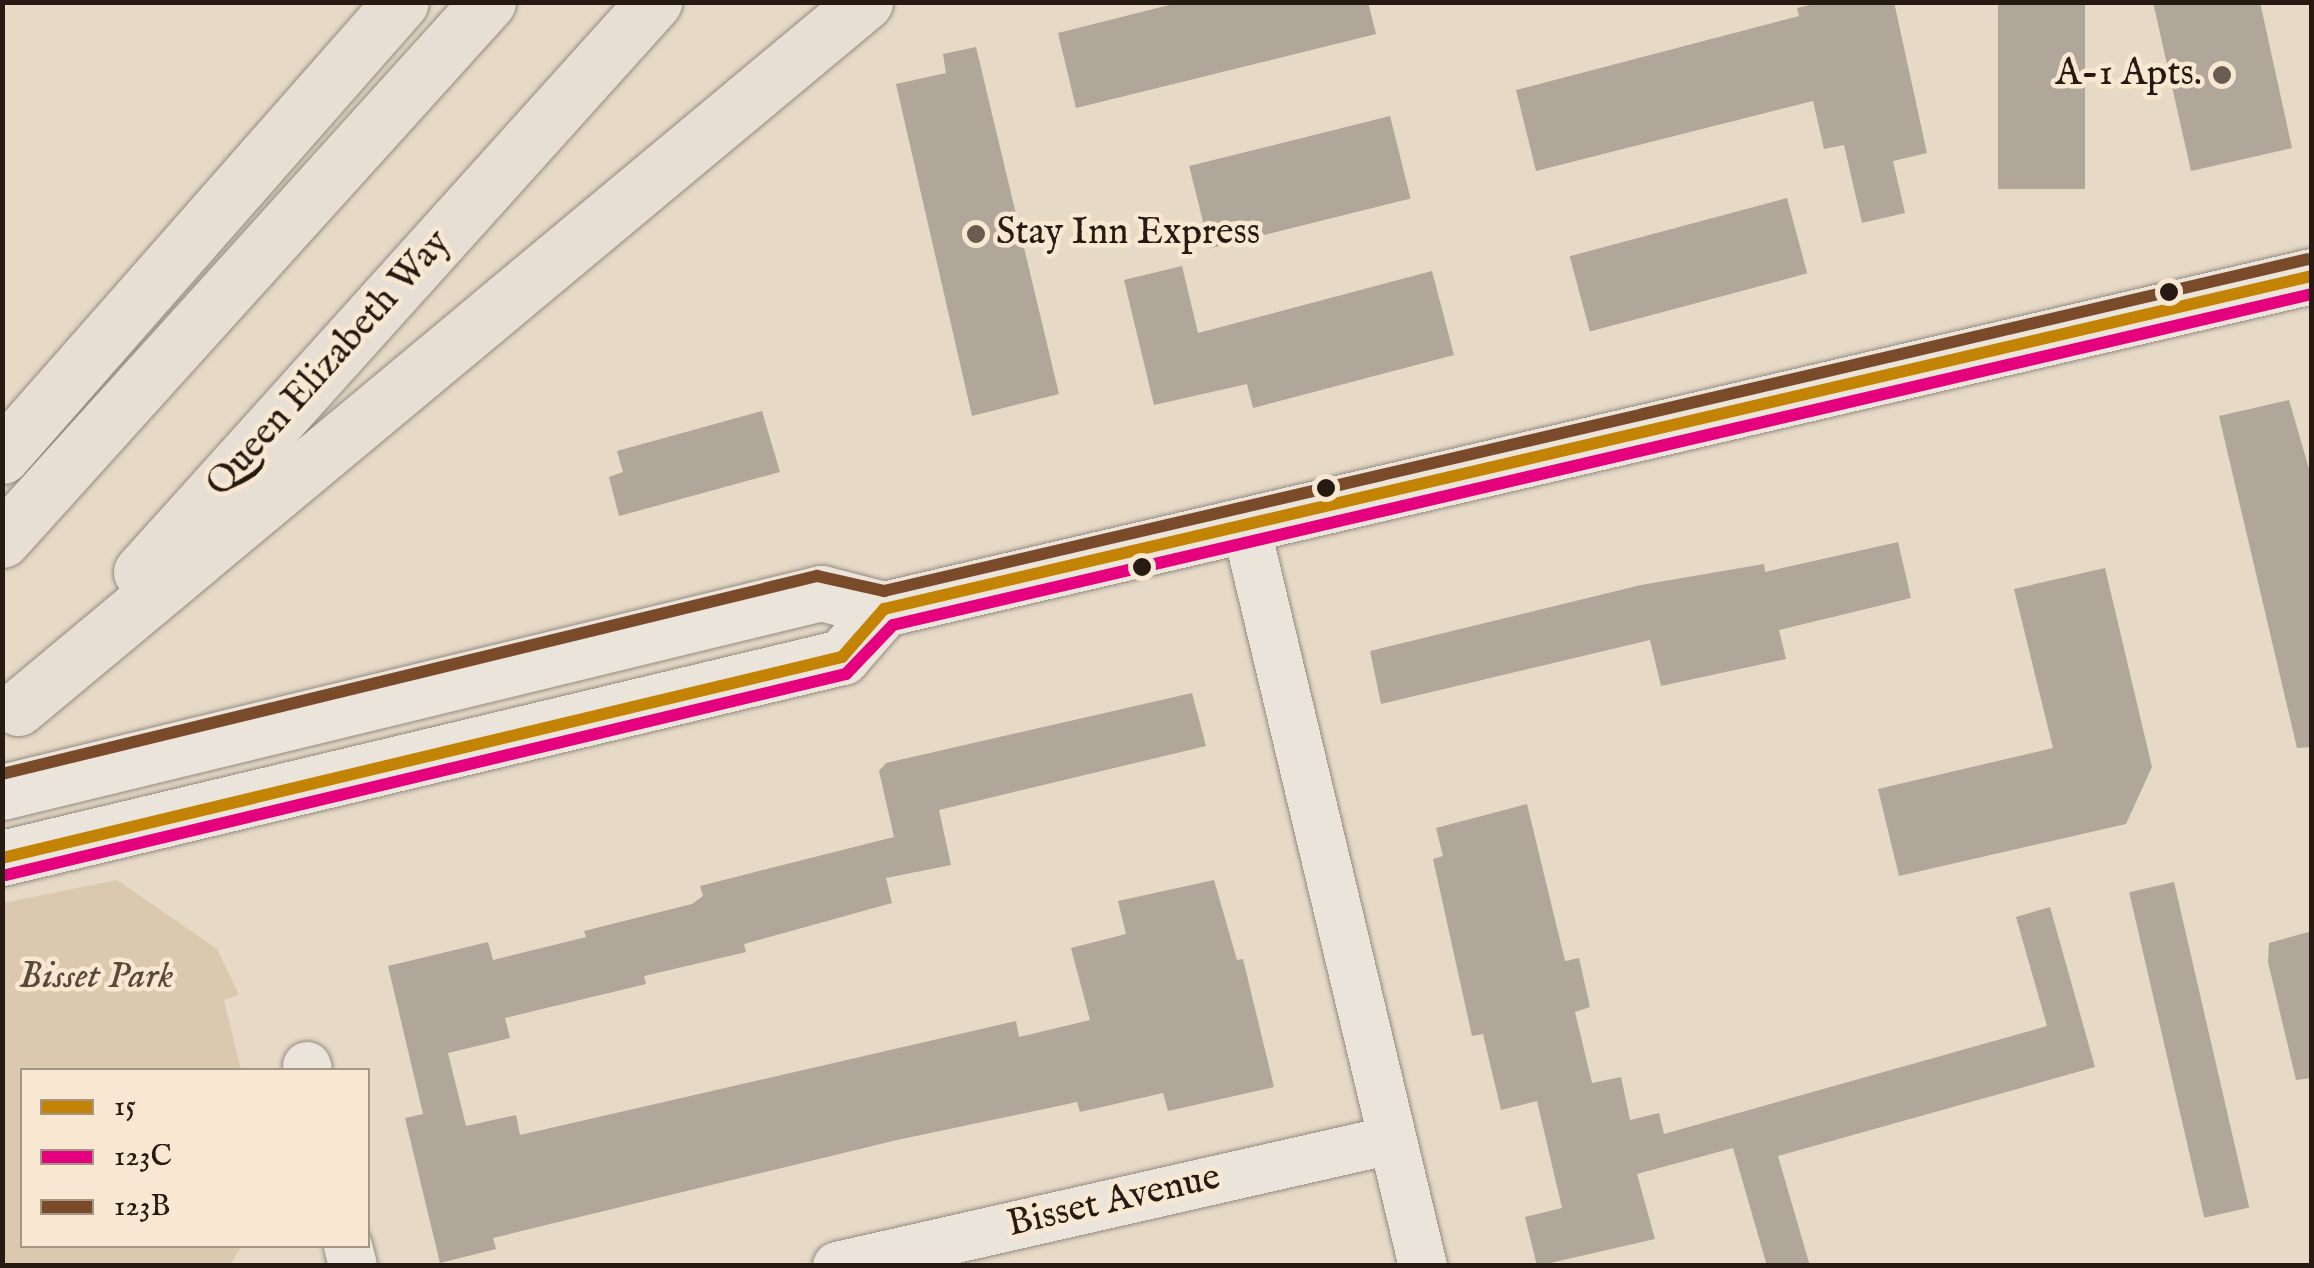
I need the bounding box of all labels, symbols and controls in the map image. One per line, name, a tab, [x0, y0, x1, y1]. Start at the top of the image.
place label: A-1 Apts.	[2055, 52, 2202, 98]
marker: A-1 Apts.	[2211, 64, 2233, 86]
place label: Stay Inn Express	[996, 211, 1260, 257]
street label: Queen Elizabeth Way	[197, 221, 461, 507]
marker: Stay Inn Express	[965, 223, 987, 245]
unlabelled marker	[2159, 282, 2179, 302]
unlabelled marker	[1316, 478, 1336, 498]
unlabelled marker	[1132, 557, 1152, 577]
park label: Bisset Park	[19, 955, 173, 1001]
legend	[20, 1068, 370, 1248]
text: 15	[114, 1088, 136, 1126]
text: 123C	[114, 1138, 172, 1176]
street label: Bisset Avenue	[1003, 1155, 1225, 1249]
text: 123B	[114, 1188, 170, 1226]

